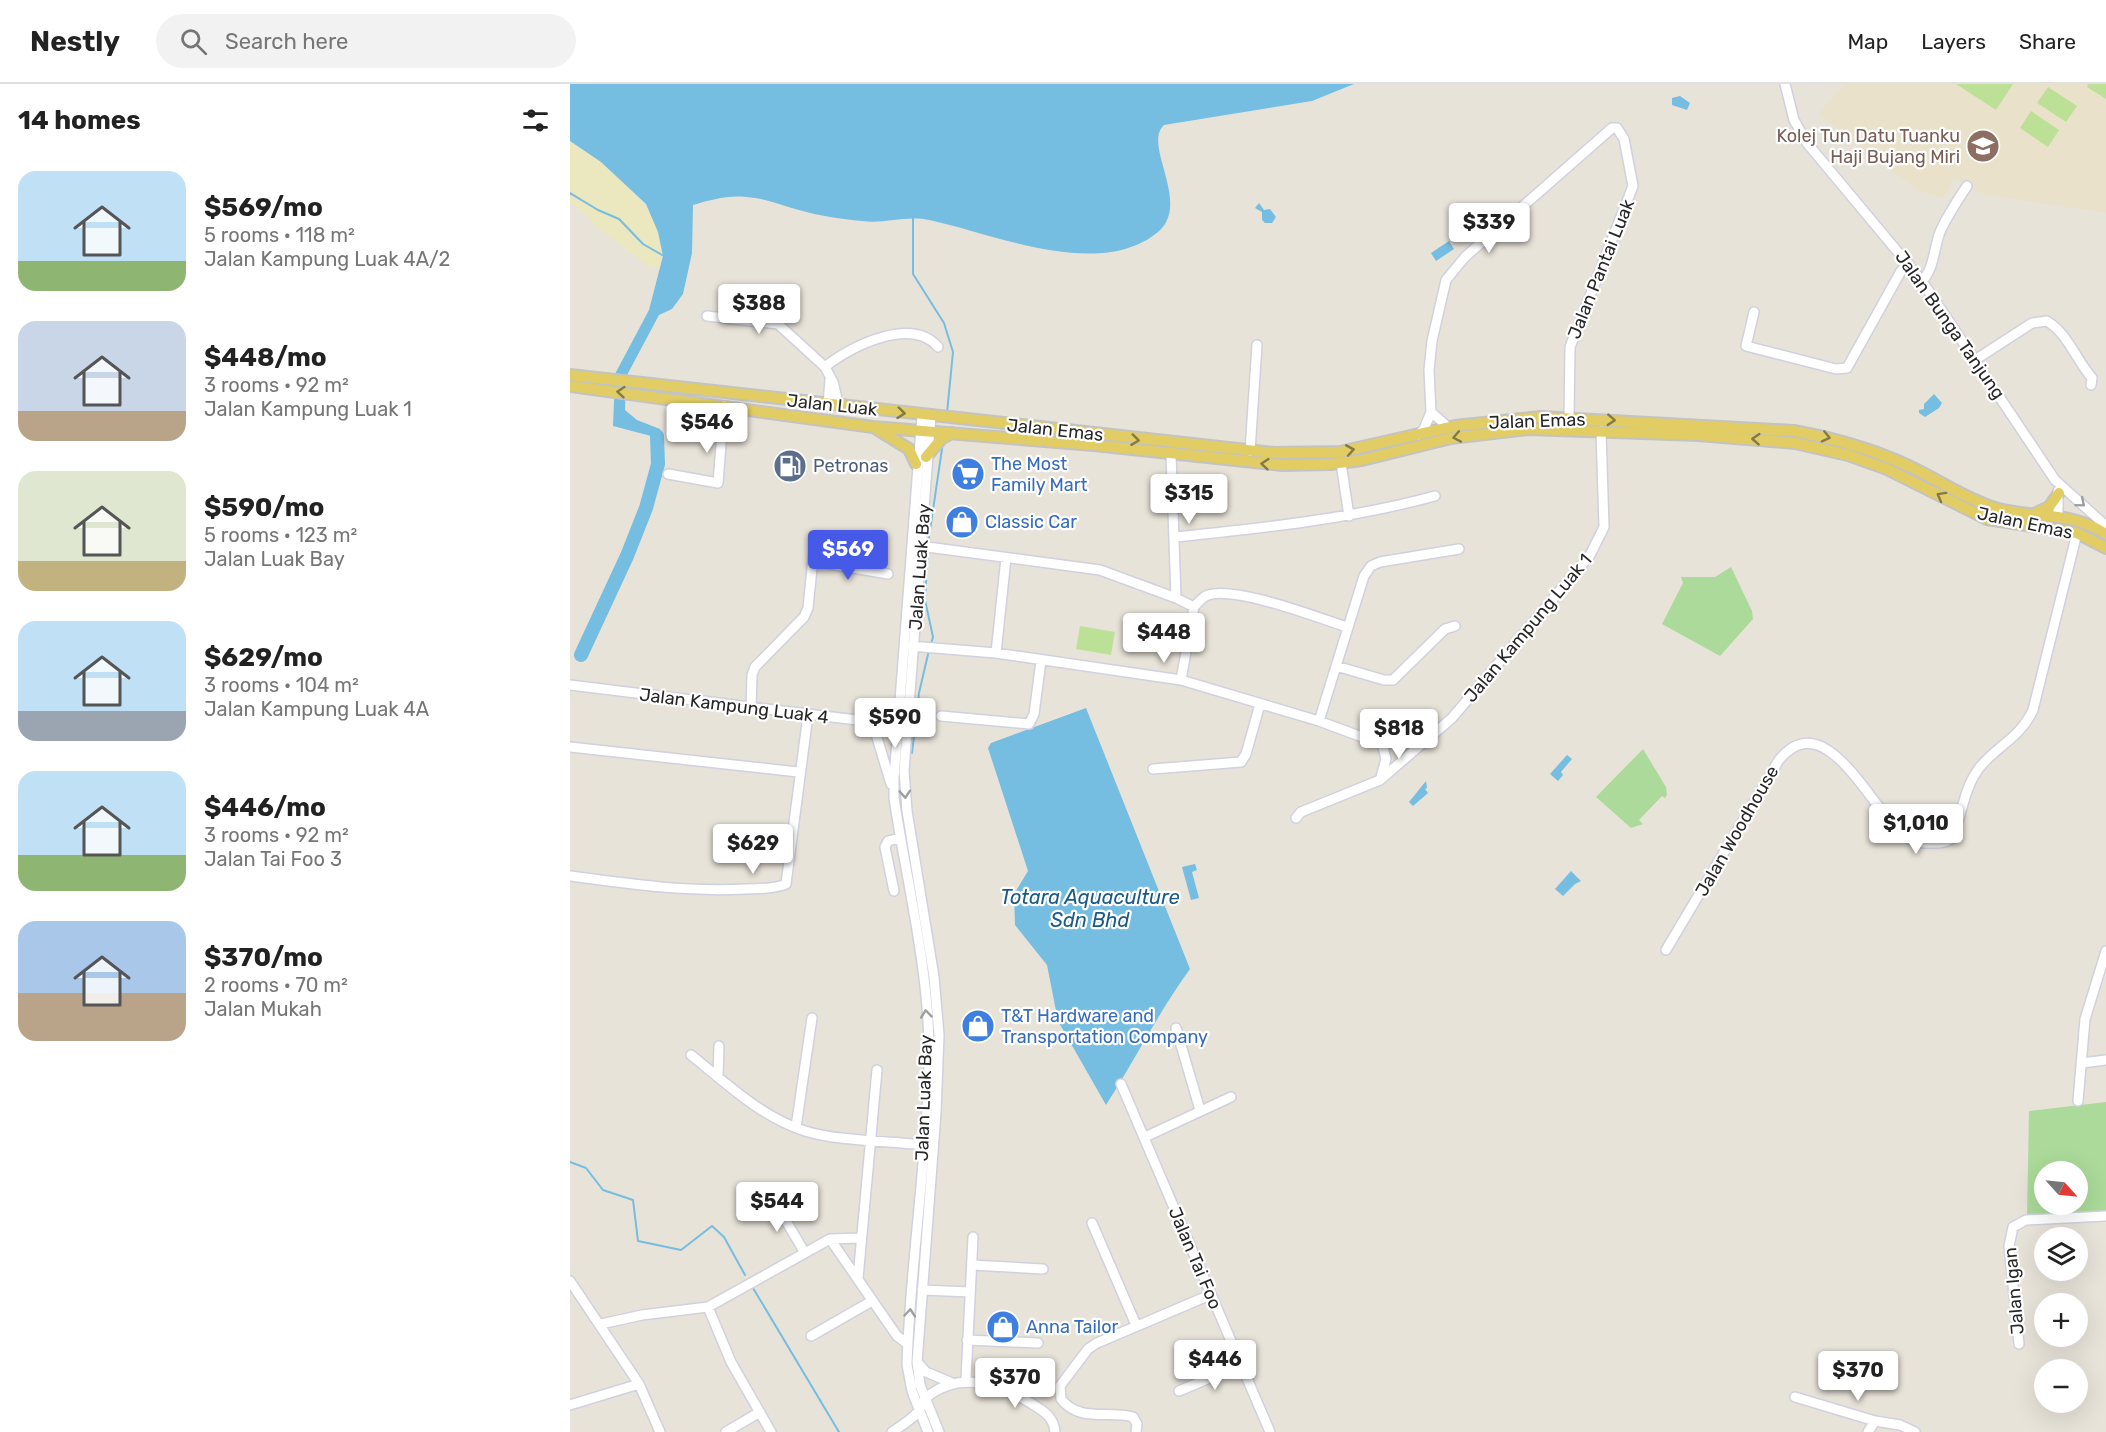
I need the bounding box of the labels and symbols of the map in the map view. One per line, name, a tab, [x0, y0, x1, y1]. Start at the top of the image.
place label: Kolej Tun Datu Tuanku Haji Bujang Miri	[1776, 125, 1960, 168]
school or university icon: Kolej Tun Datu Tuanku Haji Bujang Miri	[1965, 128, 2001, 164]
street label: Jalan Pantai Luak	[1563, 195, 1639, 342]
pin: $339	[1453, 203, 1525, 254]
street label: Jalan Bunga Tanjung	[1891, 247, 2009, 403]
pin: $388	[723, 284, 795, 335]
one-way arrow	[617, 386, 626, 399]
street label: Jalan Luak	[786, 389, 879, 421]
pin: $546	[671, 403, 743, 454]
one-way arrow	[897, 406, 906, 419]
street label: Jalan Emas	[1488, 408, 1586, 434]
one-way arrow	[1606, 413, 1615, 426]
street label: Jalan Emas	[1006, 414, 1104, 446]
one-way arrow	[1453, 430, 1463, 443]
one-way arrow	[1821, 430, 1831, 443]
one-way arrow	[1130, 433, 1139, 445]
one-way arrow	[1752, 433, 1761, 446]
one-way arrow	[1345, 444, 1355, 457]
fuel station icon: Petronas	[772, 448, 808, 484]
place label: The Most Family Mart	[991, 453, 1088, 496]
place label: Petronas	[813, 455, 889, 477]
supermarket icon: The Most Family Mart	[950, 456, 986, 492]
one-way arrow	[1261, 458, 1270, 471]
pin: $315	[1153, 474, 1225, 525]
one-way arrow	[1937, 492, 1947, 503]
one-way arrow	[2074, 496, 2085, 507]
street label: Jalan Emas	[1975, 502, 2075, 544]
street label: Jalan Luak Bay	[905, 503, 935, 631]
shop icon: Classic Car	[944, 504, 980, 540]
place label: Classic Car	[985, 511, 1077, 533]
pin: $569	[812, 530, 884, 581]
street label: Jalan Kampung Luak 1	[1459, 549, 1597, 707]
pin: $448	[1128, 613, 1200, 664]
street label: Jalan Kampung Luak 4	[638, 683, 830, 729]
pin: $590	[859, 698, 931, 749]
pin: $818	[1363, 709, 1435, 760]
street label: Jalan Woodhouse	[1691, 762, 1783, 900]
one-way arrow	[899, 789, 912, 798]
pin: $1,010	[1867, 804, 1965, 855]
pin: $629	[717, 824, 789, 875]
water label: Totara Aquaculture Sdn Bhd	[1000, 885, 1180, 932]
place label: T&T Hardware and Transportation Company	[1001, 1005, 1208, 1048]
shop icon: T&T Hardware and Transportation Company	[960, 1008, 996, 1044]
one-way arrow	[920, 1009, 933, 1018]
street label: Jalan Luak Bay	[911, 1034, 937, 1162]
north arrow	[2034, 1161, 2088, 1215]
pin: $544	[741, 1182, 813, 1233]
street label: Jalan Tai Foo	[1164, 1204, 1226, 1312]
street label: Jalan Igan	[1999, 1246, 2029, 1336]
one-way arrow	[903, 1308, 916, 1317]
shop icon: Anna Tailor	[985, 1309, 1021, 1345]
place label: Anna Tailor	[1026, 1316, 1119, 1338]
pin: $446	[1179, 1340, 1251, 1391]
pin: $370	[1822, 1351, 1894, 1402]
pin: $370	[979, 1358, 1051, 1409]

